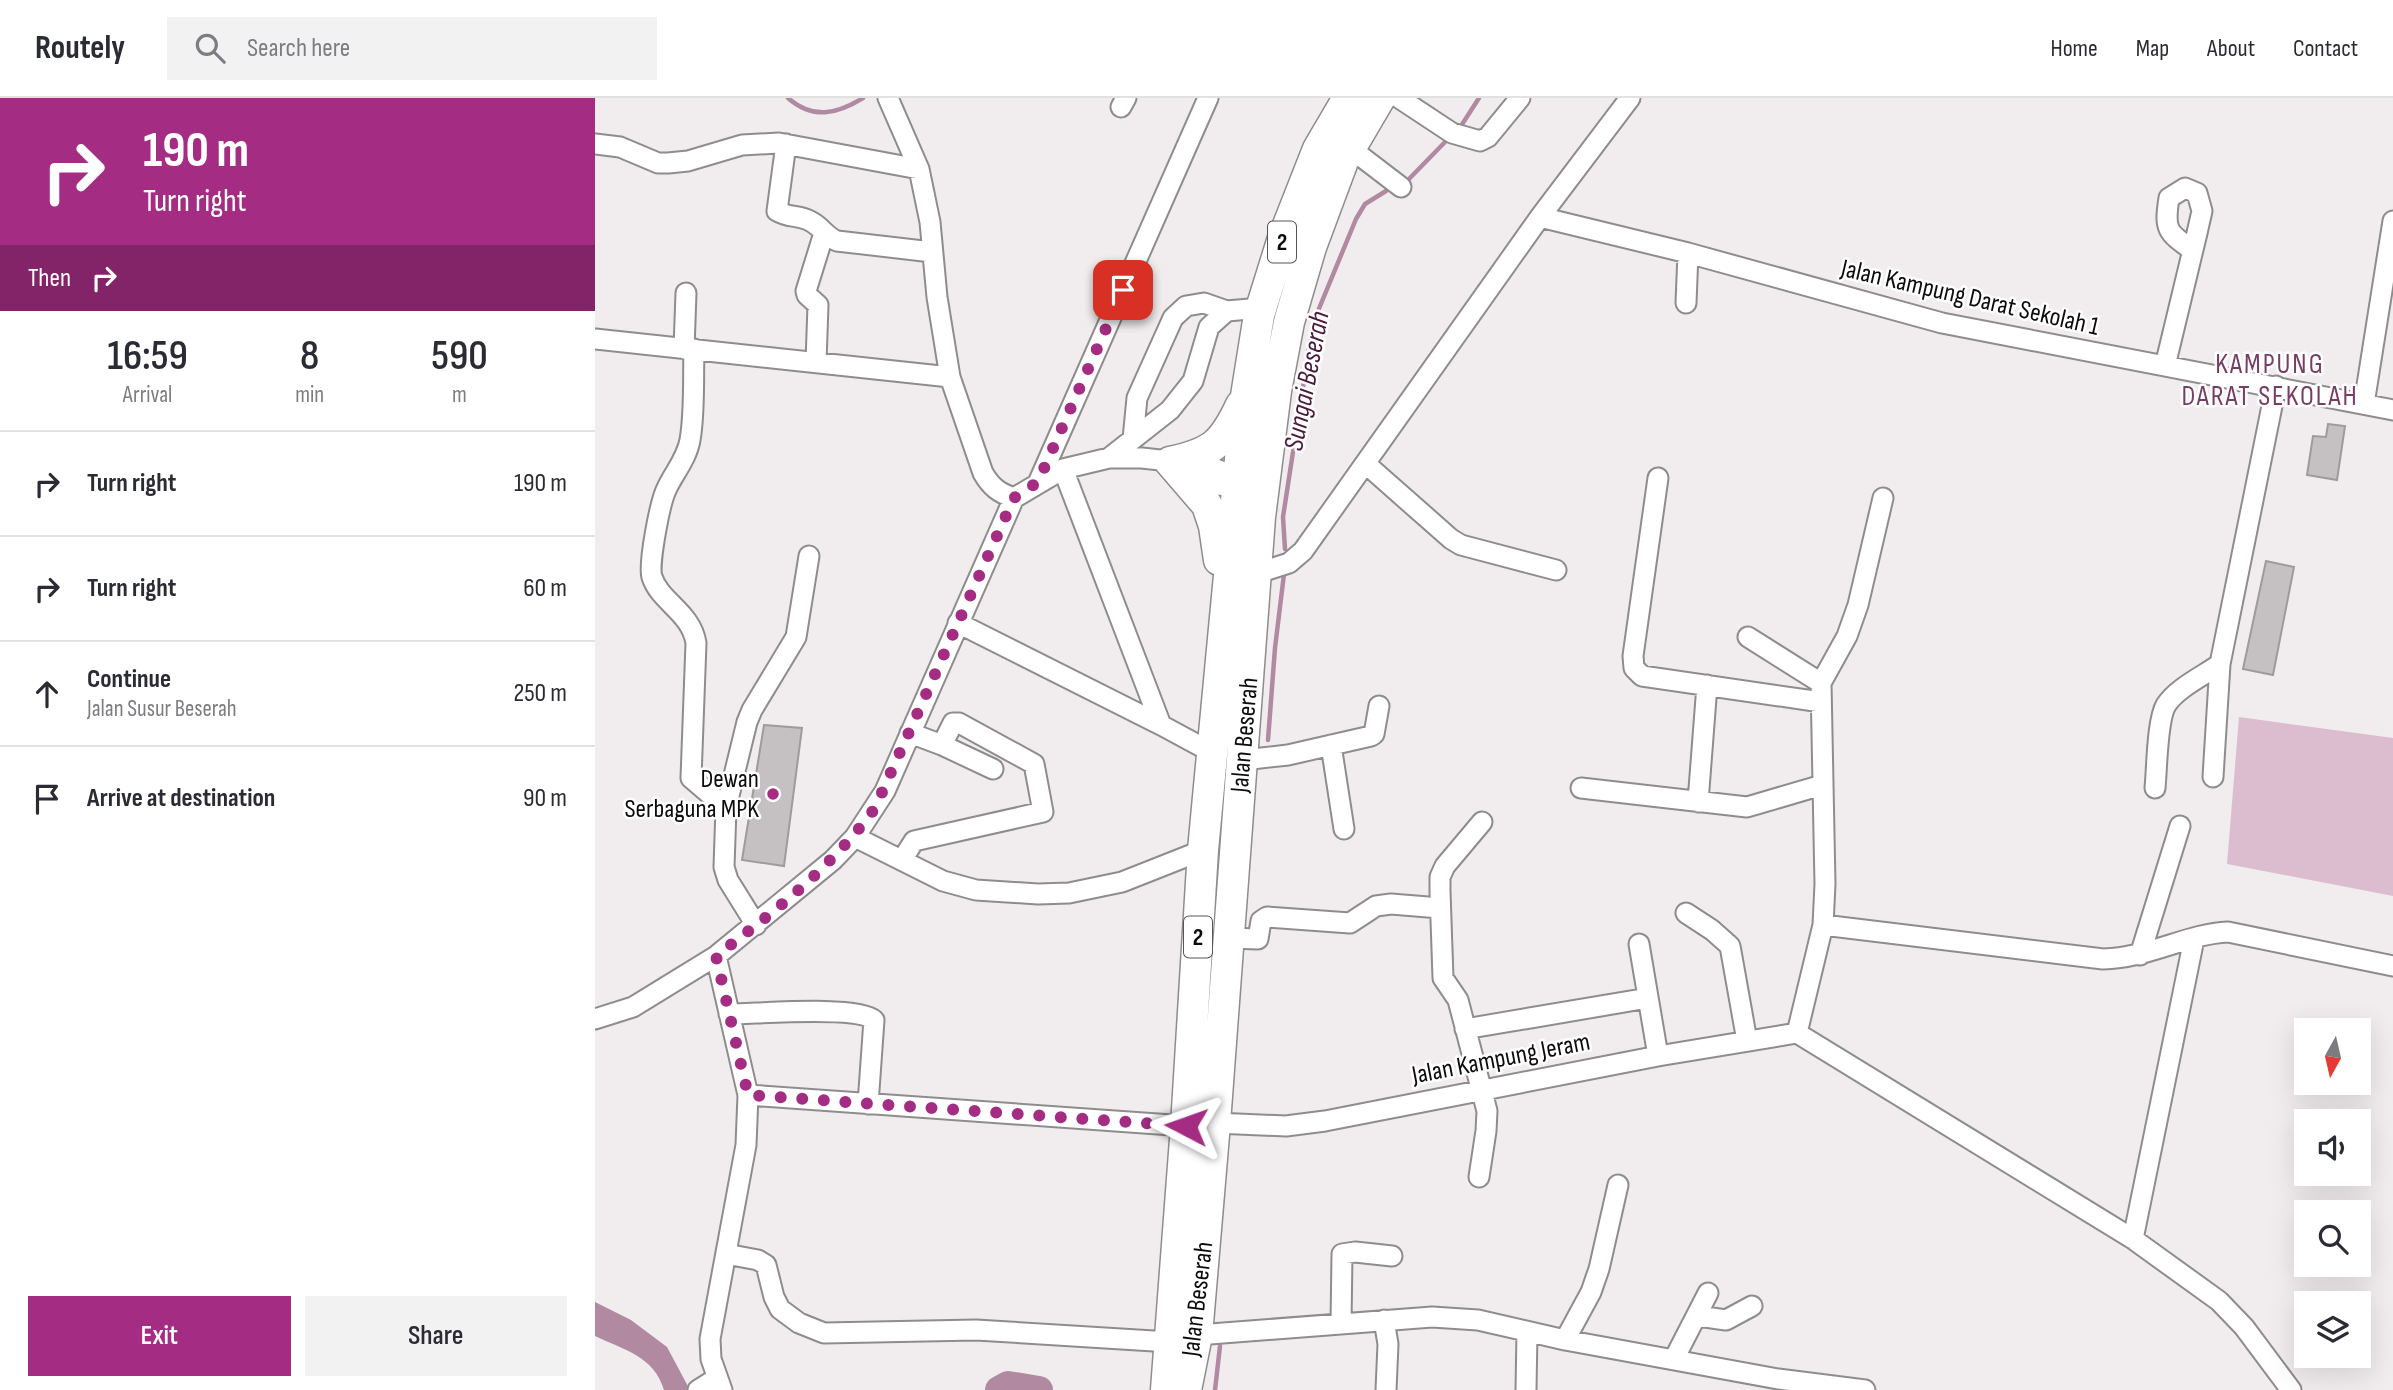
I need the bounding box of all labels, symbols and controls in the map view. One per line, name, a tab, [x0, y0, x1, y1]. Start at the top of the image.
search box	[167, 17, 657, 80]
text: Routely	[35, 28, 125, 68]
icon: search	[191, 29, 229, 67]
text: Search here	[247, 33, 350, 64]
text: Home	[2050, 34, 2098, 63]
text: Map	[2136, 34, 2169, 63]
text: About	[2207, 34, 2255, 63]
text: Contact	[2293, 34, 2358, 63]
text: 190 m	[143, 122, 249, 181]
icon: right	[28, 126, 119, 217]
text: Turn right	[143, 182, 247, 221]
road number: 2	[1268, 222, 1296, 262]
street label: Jalan Kampung Darat Sekolah 1	[1837, 253, 2102, 343]
icon: right	[85, 259, 123, 297]
pin	[1093, 260, 1153, 320]
text: Then	[28, 263, 71, 294]
icon: arrive	[1104, 271, 1142, 309]
water label: Sungai Beserah	[1277, 308, 1337, 454]
text: 16:59	[107, 331, 188, 382]
text: 8	[300, 331, 319, 382]
text: 590	[431, 331, 488, 382]
district label: KAMPUNG DARAT SEKOLAH	[2181, 348, 2359, 413]
text: Arrival	[123, 381, 172, 409]
text: min	[295, 381, 324, 409]
text: m	[452, 381, 467, 409]
icon: right	[28, 465, 66, 503]
text: Turn right	[87, 468, 176, 499]
text: 190 m	[514, 468, 567, 499]
icon: right	[28, 570, 66, 608]
text: Turn right	[87, 573, 176, 604]
text: 60 m	[523, 573, 567, 604]
text: Continue	[87, 664, 171, 695]
icon: ahead	[28, 675, 66, 713]
street label: Jalan Beserah	[1224, 676, 1265, 795]
text: 250 m	[513, 678, 567, 709]
text: Jalan Susur Beserah	[87, 695, 237, 723]
place label: Dewan Serbaguna MPK	[624, 764, 759, 825]
icon: arrive	[28, 780, 66, 818]
text: Arrive at destination	[87, 783, 275, 814]
text: 90 m	[523, 783, 567, 814]
marker: Dewan Serbaguna MPK	[765, 786, 781, 802]
road number: 2	[1184, 916, 1212, 958]
north arrow	[2294, 1018, 2371, 1096]
map controls	[2294, 1018, 2371, 1368]
street label: Jalan Kampung Jeram	[1408, 1027, 1593, 1092]
position arrow	[1149, 1089, 1223, 1163]
button: sound	[2294, 1109, 2371, 1186]
button: search	[2294, 1200, 2371, 1277]
street label: Jalan Beserah	[1175, 1240, 1220, 1359]
button: layers	[2294, 1291, 2371, 1368]
button: Exit	[28, 1296, 291, 1376]
button: Share	[305, 1296, 567, 1376]

